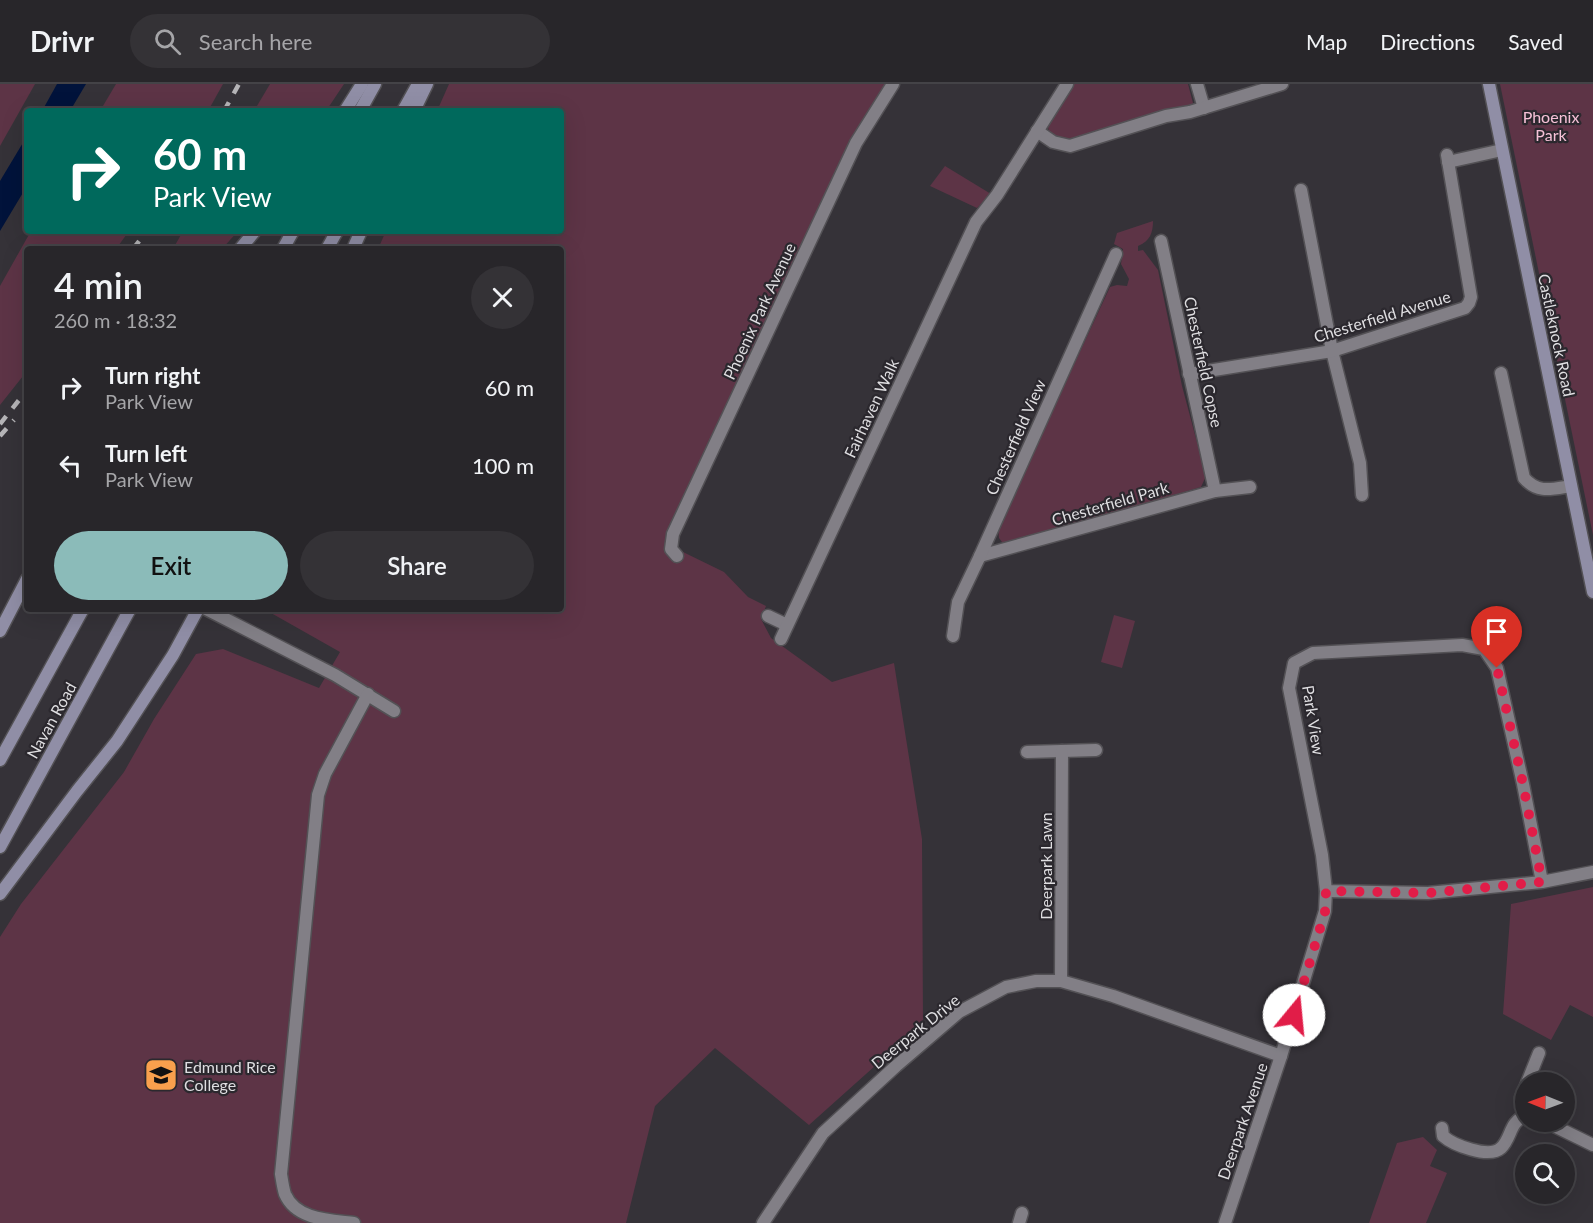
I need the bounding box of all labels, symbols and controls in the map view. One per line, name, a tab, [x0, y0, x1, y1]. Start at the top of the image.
search box	[130, 14, 550, 68]
text: Drivr	[30, 24, 94, 58]
icon: search	[151, 25, 184, 58]
text: Search here	[199, 28, 312, 55]
text: Map	[1306, 29, 1347, 54]
text: Directions	[1380, 29, 1475, 54]
text: Saved	[1508, 29, 1563, 54]
park label: Phoenix Park	[1523, 107, 1579, 144]
text: 60 m	[153, 129, 247, 179]
icon: right	[54, 132, 132, 210]
text: Park View	[153, 180, 272, 213]
street label: Phoenix Park Avenue	[719, 240, 799, 382]
text: 4 min	[54, 263, 143, 307]
button: close	[471, 266, 534, 329]
street label: Castleknock Road	[1535, 272, 1579, 398]
street label: Chesterfield Avenue	[1311, 286, 1453, 346]
street label: Chesterfield Copse	[1181, 295, 1227, 429]
text: 260 m · 18:32	[54, 308, 177, 332]
street label: Fairhaven Walk	[840, 355, 903, 461]
text: Turn right	[105, 362, 200, 389]
icon: right	[54, 371, 87, 404]
text: 60 m	[485, 374, 534, 401]
street label: Chesterfield View	[981, 376, 1049, 498]
text: Park View	[105, 389, 193, 413]
text: Turn left	[105, 440, 187, 467]
icon: left	[54, 449, 87, 482]
text: 100 m	[472, 452, 534, 479]
text: Park View	[105, 467, 193, 491]
street label: Chesterfield Park	[1049, 477, 1171, 529]
button: Exit	[54, 531, 288, 600]
button: Share	[300, 531, 534, 600]
pin	[1471, 606, 1522, 668]
icon: arrive	[1480, 615, 1513, 648]
street label: Navan Road	[22, 679, 80, 761]
street label: Park View	[1299, 684, 1329, 757]
street label: Deerpark Lawn	[1036, 812, 1055, 920]
position arrow	[1262, 983, 1326, 1047]
street label: Deerpark Drive	[867, 990, 963, 1072]
school or university icon: Edmund Rice College	[143, 1057, 179, 1093]
place label: Edmund Rice College	[184, 1057, 276, 1094]
street label: Deerpark Avenue	[1213, 1060, 1271, 1182]
north arrow	[1515, 1072, 1575, 1132]
map controls	[1515, 1072, 1575, 1204]
button: search	[1515, 1144, 1575, 1204]

